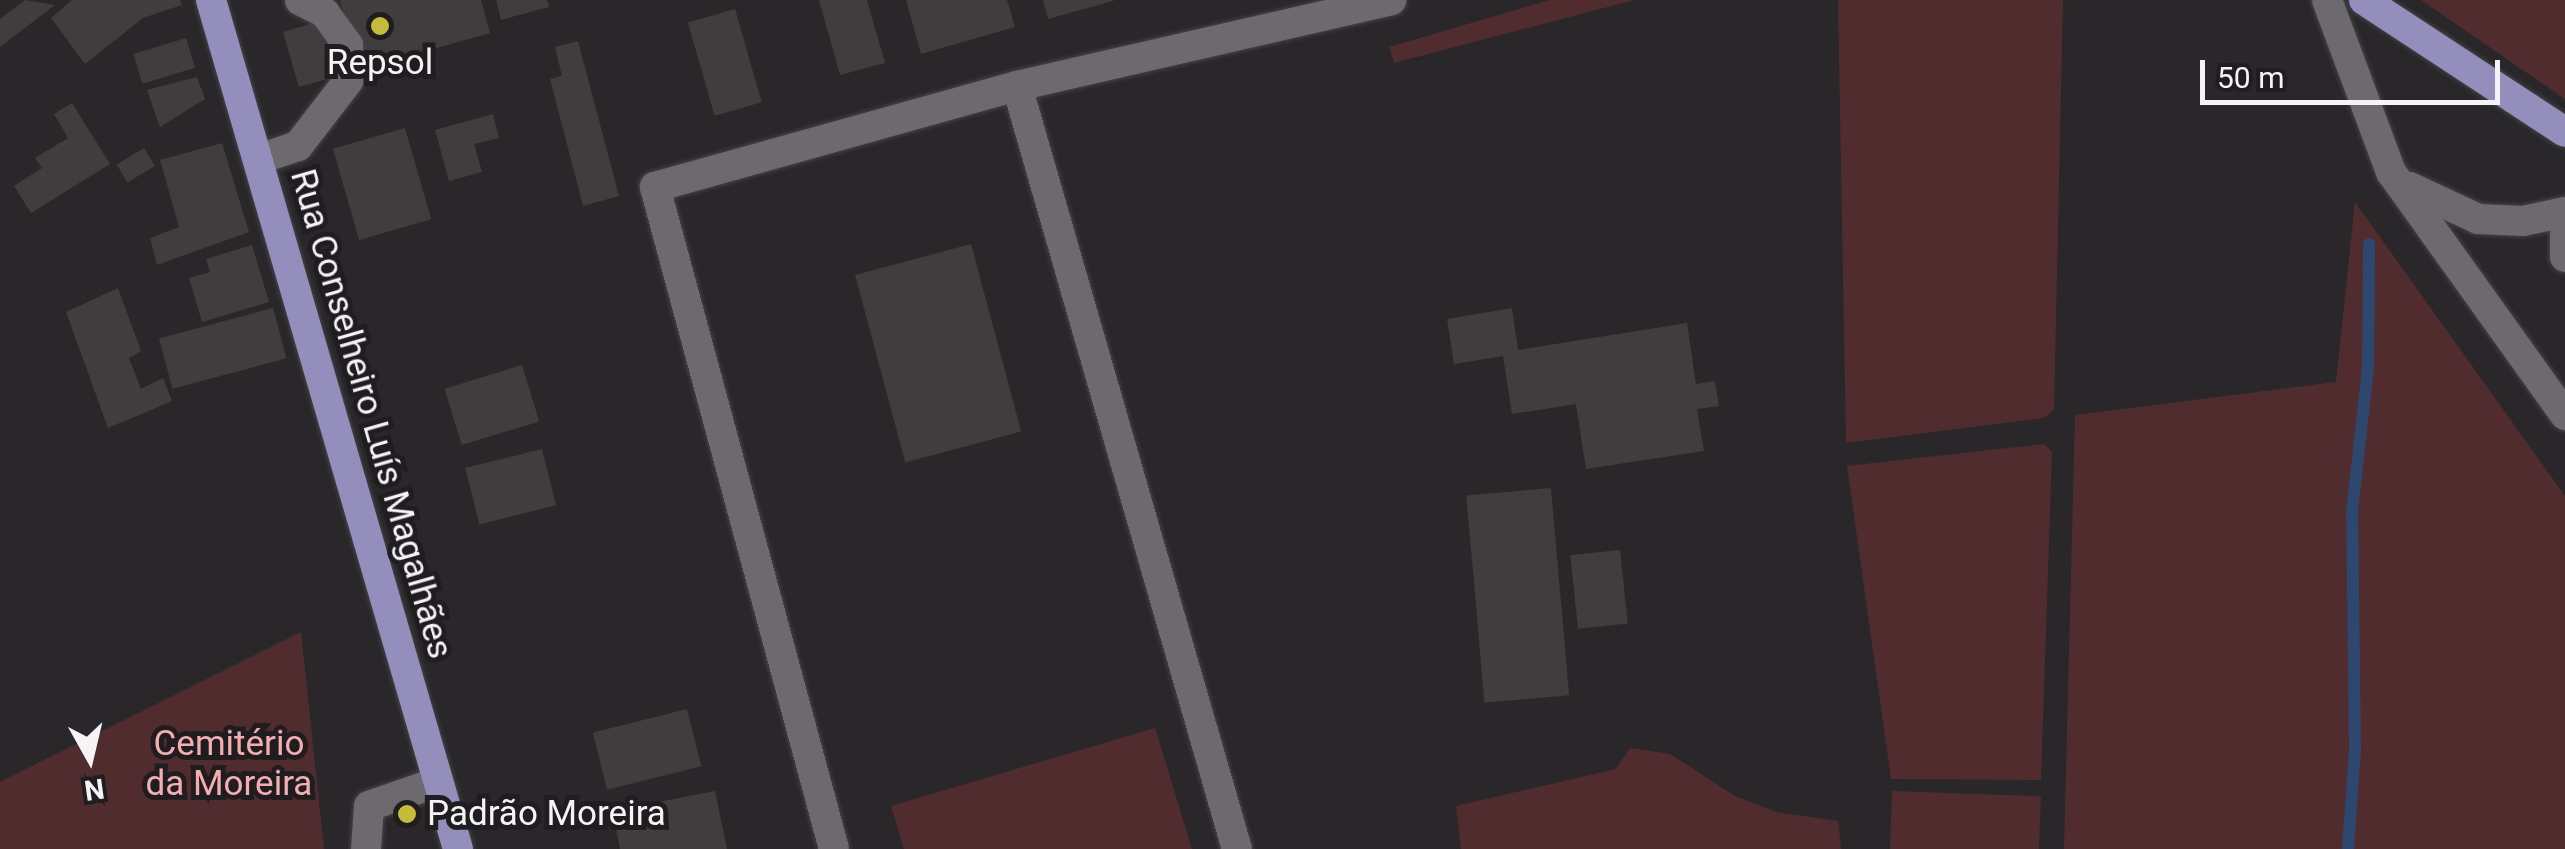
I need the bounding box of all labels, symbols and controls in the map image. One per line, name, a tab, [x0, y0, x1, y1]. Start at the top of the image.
marker: Repsol	[369, 15, 391, 37]
scale bar	[2205, 40, 2505, 102]
place label: Repsol	[327, 42, 433, 84]
text: 50 m	[2217, 60, 2284, 95]
street label: Rua Conselheiro Luís Magalhães	[281, 165, 461, 663]
north arrow	[40, 709, 140, 809]
park label: Cemitério da Moreira	[146, 723, 312, 805]
text: N	[82, 771, 106, 807]
place label: Padrão Moreira	[427, 793, 666, 835]
marker: Padrão Moreira	[396, 803, 418, 825]

